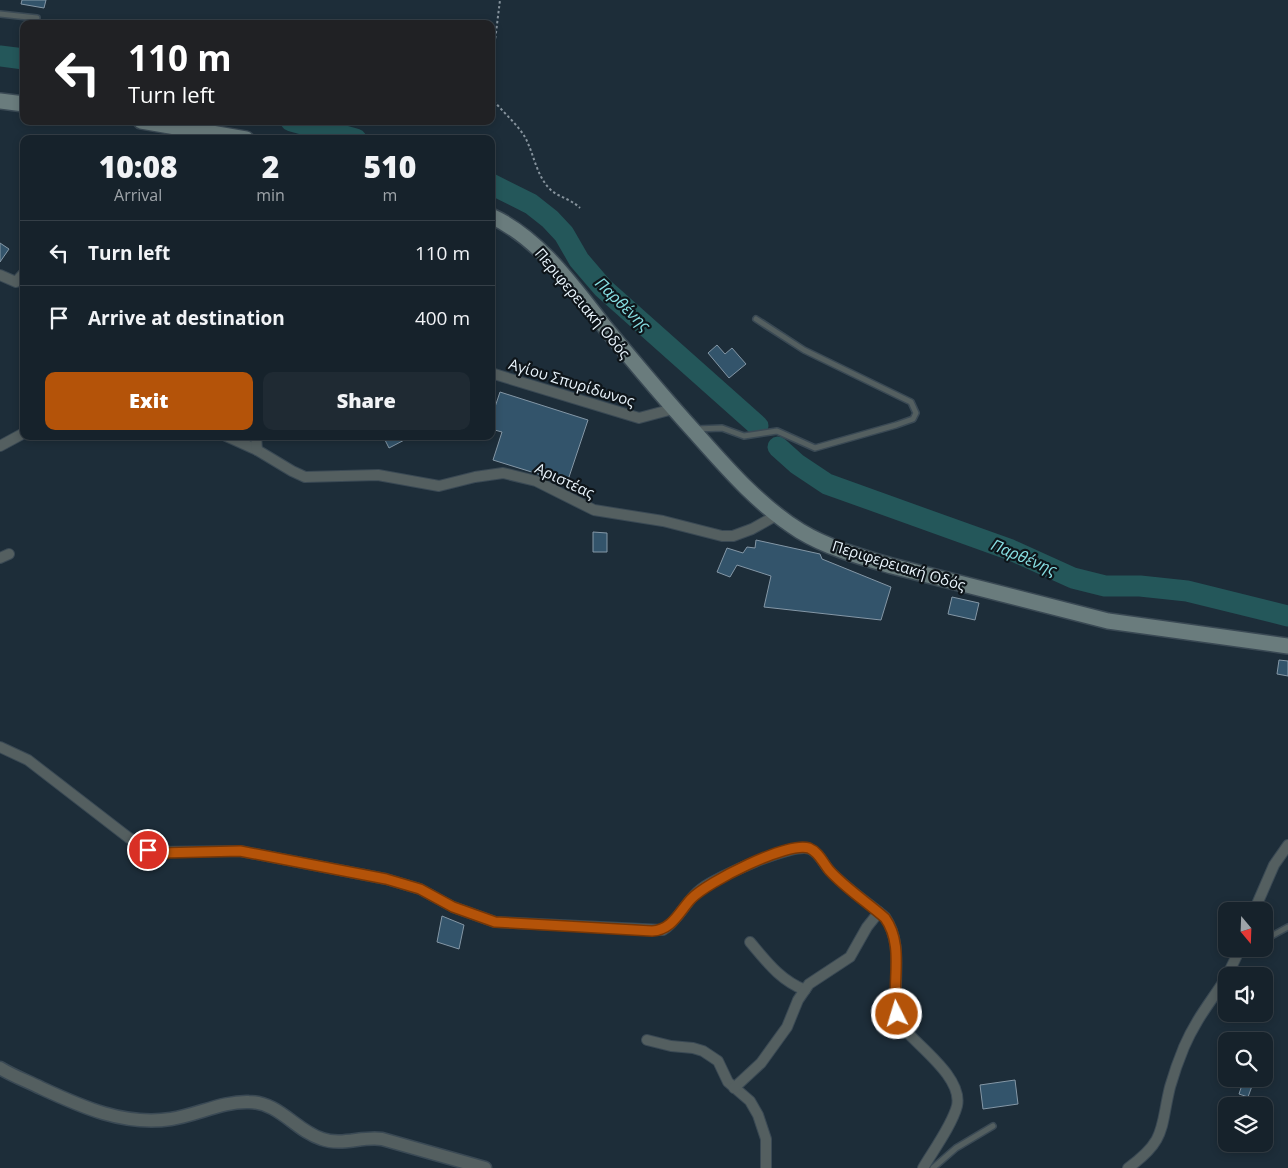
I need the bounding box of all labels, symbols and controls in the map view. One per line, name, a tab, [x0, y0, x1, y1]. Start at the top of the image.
text: 110 m	[128, 34, 232, 81]
icon: left	[45, 40, 110, 105]
text: Turn left	[128, 79, 215, 109]
text: 10:08	[99, 146, 178, 187]
text: 2	[262, 146, 279, 187]
text: 510	[364, 146, 416, 187]
text: Arrival	[114, 184, 162, 206]
text: min	[256, 184, 285, 206]
text: m	[383, 184, 397, 206]
icon: left	[45, 239, 73, 267]
text: Turn left	[88, 240, 170, 266]
text: 110 m	[415, 240, 470, 266]
street label: Περιφερειακή Οδός	[531, 244, 635, 362]
water label: Παρθένης	[590, 272, 656, 337]
icon: arrive	[45, 304, 73, 332]
text: Arrive at destination	[88, 305, 285, 331]
text: 400 m	[415, 305, 470, 331]
street label: Αγίου Σπυρίδωνος	[507, 353, 637, 411]
button: Exit	[45, 372, 253, 430]
button: Share	[263, 372, 470, 430]
street label: Αριστέας	[532, 458, 598, 502]
water label: Παρθένης	[988, 533, 1061, 581]
street label: Περιφερειακή Οδός	[830, 535, 968, 595]
pin	[127, 829, 169, 871]
icon: arrive	[134, 836, 162, 864]
north arrow	[1218, 902, 1272, 958]
map controls	[1218, 902, 1273, 1152]
button: sound	[1218, 967, 1273, 1022]
position arrow	[870, 987, 922, 1039]
button: search	[1218, 1032, 1273, 1087]
button: layers	[1218, 1097, 1273, 1152]

